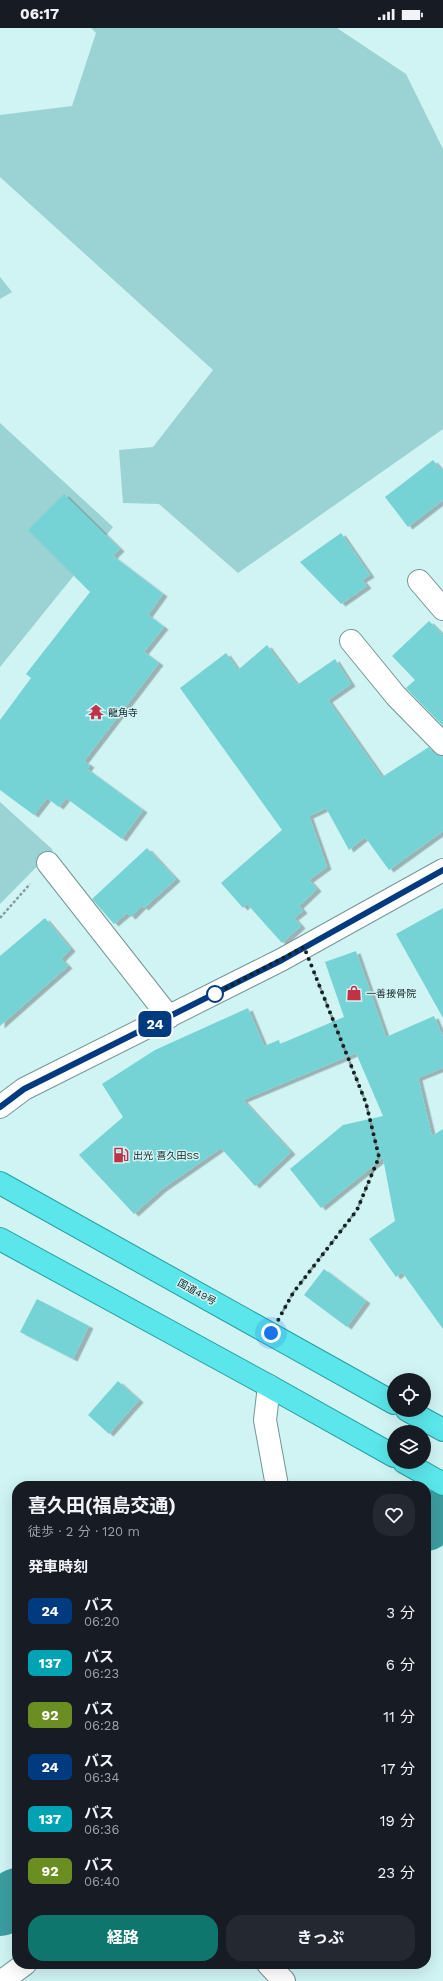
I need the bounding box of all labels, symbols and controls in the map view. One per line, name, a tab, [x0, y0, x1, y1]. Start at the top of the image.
text: 06:17	[20, 5, 59, 23]
temple icon: 龍角寺	[87, 703, 105, 721]
place label: 龍角寺	[108, 707, 138, 718]
shop icon: 一善接骨院	[345, 984, 363, 1002]
unlabelled marker	[206, 985, 224, 1003]
place label: 一善接骨院	[366, 988, 416, 999]
line badge: 24	[137, 1011, 173, 1037]
text: 24	[146, 1016, 164, 1032]
fuel station icon: 出光 喜久田SS	[112, 1146, 130, 1164]
place label: 出光 喜久田SS	[133, 1150, 199, 1161]
street label: 国道49号	[176, 1277, 218, 1307]
your location	[261, 1323, 281, 1343]
map controls	[387, 1373, 431, 1469]
button: locate	[387, 1373, 431, 1417]
button: layers	[387, 1425, 431, 1469]
text: 喜久田(福島交通)	[28, 1494, 176, 1517]
button: heart	[373, 1494, 415, 1536]
text: 徒歩 · 2 分 · 120 m	[28, 1524, 140, 1539]
text: 発車時刻	[28, 1558, 88, 1576]
text: バス	[84, 1596, 114, 1614]
text: 24	[41, 1603, 59, 1619]
text: 3 分	[386, 1604, 415, 1622]
text: 06:20	[84, 1614, 120, 1629]
text: バス	[84, 1648, 114, 1666]
text: 137	[39, 1655, 61, 1671]
text: 6 分	[386, 1656, 415, 1674]
text: 06:23	[84, 1666, 119, 1681]
text: バス	[84, 1700, 114, 1718]
text: 92	[42, 1707, 58, 1723]
text: 11 分	[383, 1708, 415, 1726]
text: 06:28	[84, 1718, 119, 1733]
text: バス	[84, 1752, 114, 1770]
text: 24	[41, 1759, 59, 1775]
text: 17 分	[381, 1760, 415, 1778]
text: 06:34	[84, 1770, 119, 1785]
text: バス	[84, 1804, 114, 1822]
text: 137	[39, 1811, 61, 1827]
text: 19 分	[380, 1812, 415, 1830]
text: 06:36	[84, 1822, 119, 1837]
text: バス	[84, 1856, 114, 1874]
text: 92	[42, 1863, 58, 1879]
text: 23 分	[377, 1864, 415, 1882]
text: 06:40	[84, 1874, 120, 1889]
button: 経路	[28, 1915, 218, 1961]
button: きっぷ	[226, 1915, 415, 1961]

